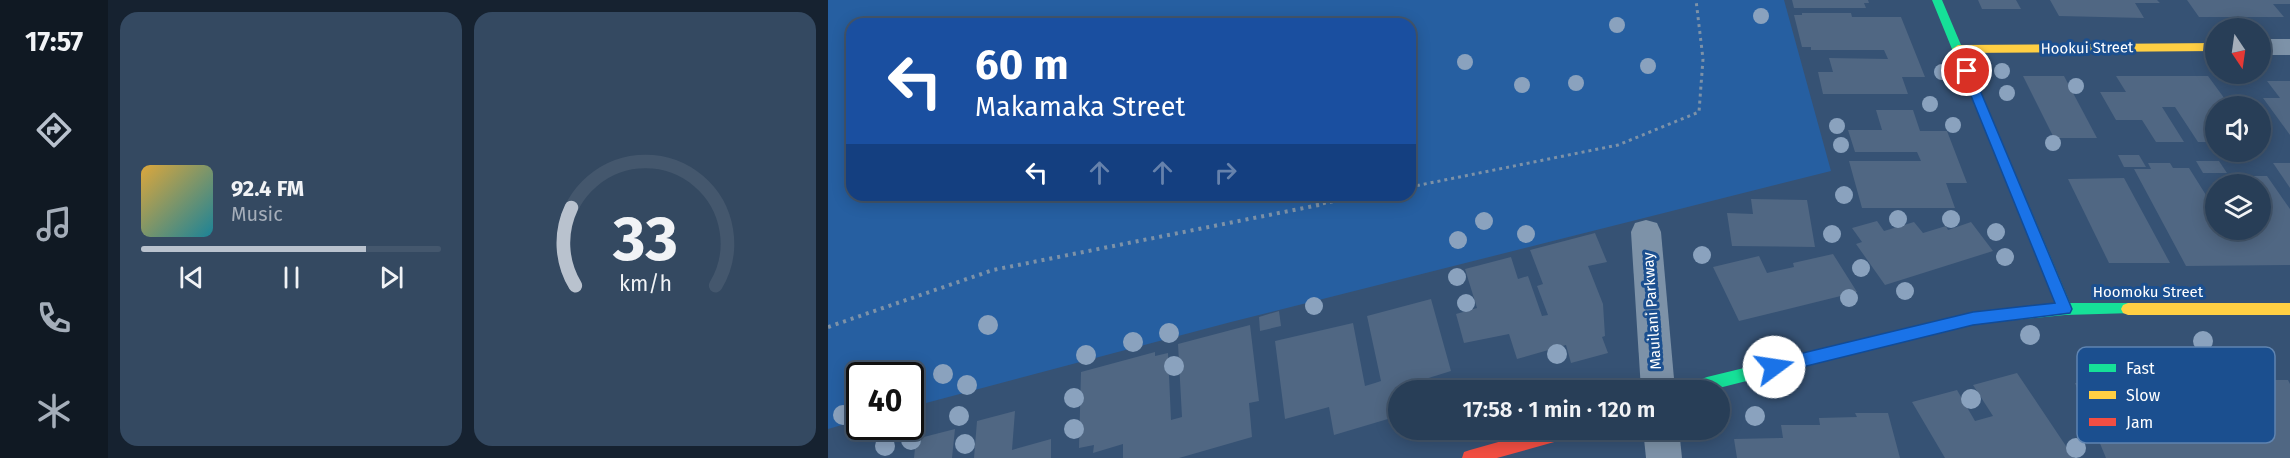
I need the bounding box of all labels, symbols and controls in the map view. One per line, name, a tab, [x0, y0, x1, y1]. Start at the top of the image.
north arrow	[2205, 18, 2271, 84]
map controls	[2205, 18, 2271, 240]
text: 17:57	[25, 26, 83, 58]
street label: Hookui Street	[2040, 38, 2134, 58]
text: 60 m	[975, 40, 1069, 90]
icon: left	[876, 42, 954, 120]
pin	[1941, 45, 1992, 96]
icon: arrive	[1950, 54, 1983, 87]
text: Makamaka Street	[975, 91, 1185, 123]
button: sound	[2205, 96, 2271, 162]
icon: directions	[33, 109, 75, 151]
icon: left	[1020, 156, 1053, 189]
icon: ahead	[1083, 156, 1116, 189]
icon: ahead	[1146, 156, 1179, 189]
icon: right	[1209, 156, 1242, 189]
button: layers	[2205, 174, 2271, 240]
text: 92.4 FM	[231, 175, 304, 202]
text: Music	[231, 202, 283, 226]
text: 33	[612, 202, 677, 277]
icon: music	[33, 203, 75, 245]
street label: Mauilani Parkway	[1639, 251, 1665, 370]
icon: previous	[175, 261, 208, 294]
icon: pause	[275, 261, 308, 294]
icon: next	[375, 261, 408, 294]
text: km/h	[618, 271, 672, 297]
street label: Hoomoku Street	[2093, 283, 2204, 301]
icon: phone	[33, 297, 75, 339]
position arrow	[1742, 335, 1806, 399]
legend	[2077, 347, 2275, 443]
text: Fast	[2126, 359, 2155, 378]
speed limit sign: 40	[846, 362, 924, 440]
text: Slow	[2126, 386, 2161, 405]
icon: climate	[33, 390, 75, 432]
text: 17:58 · 1 min · 120 m	[1463, 396, 1655, 423]
text: Jam	[2126, 413, 2153, 432]

